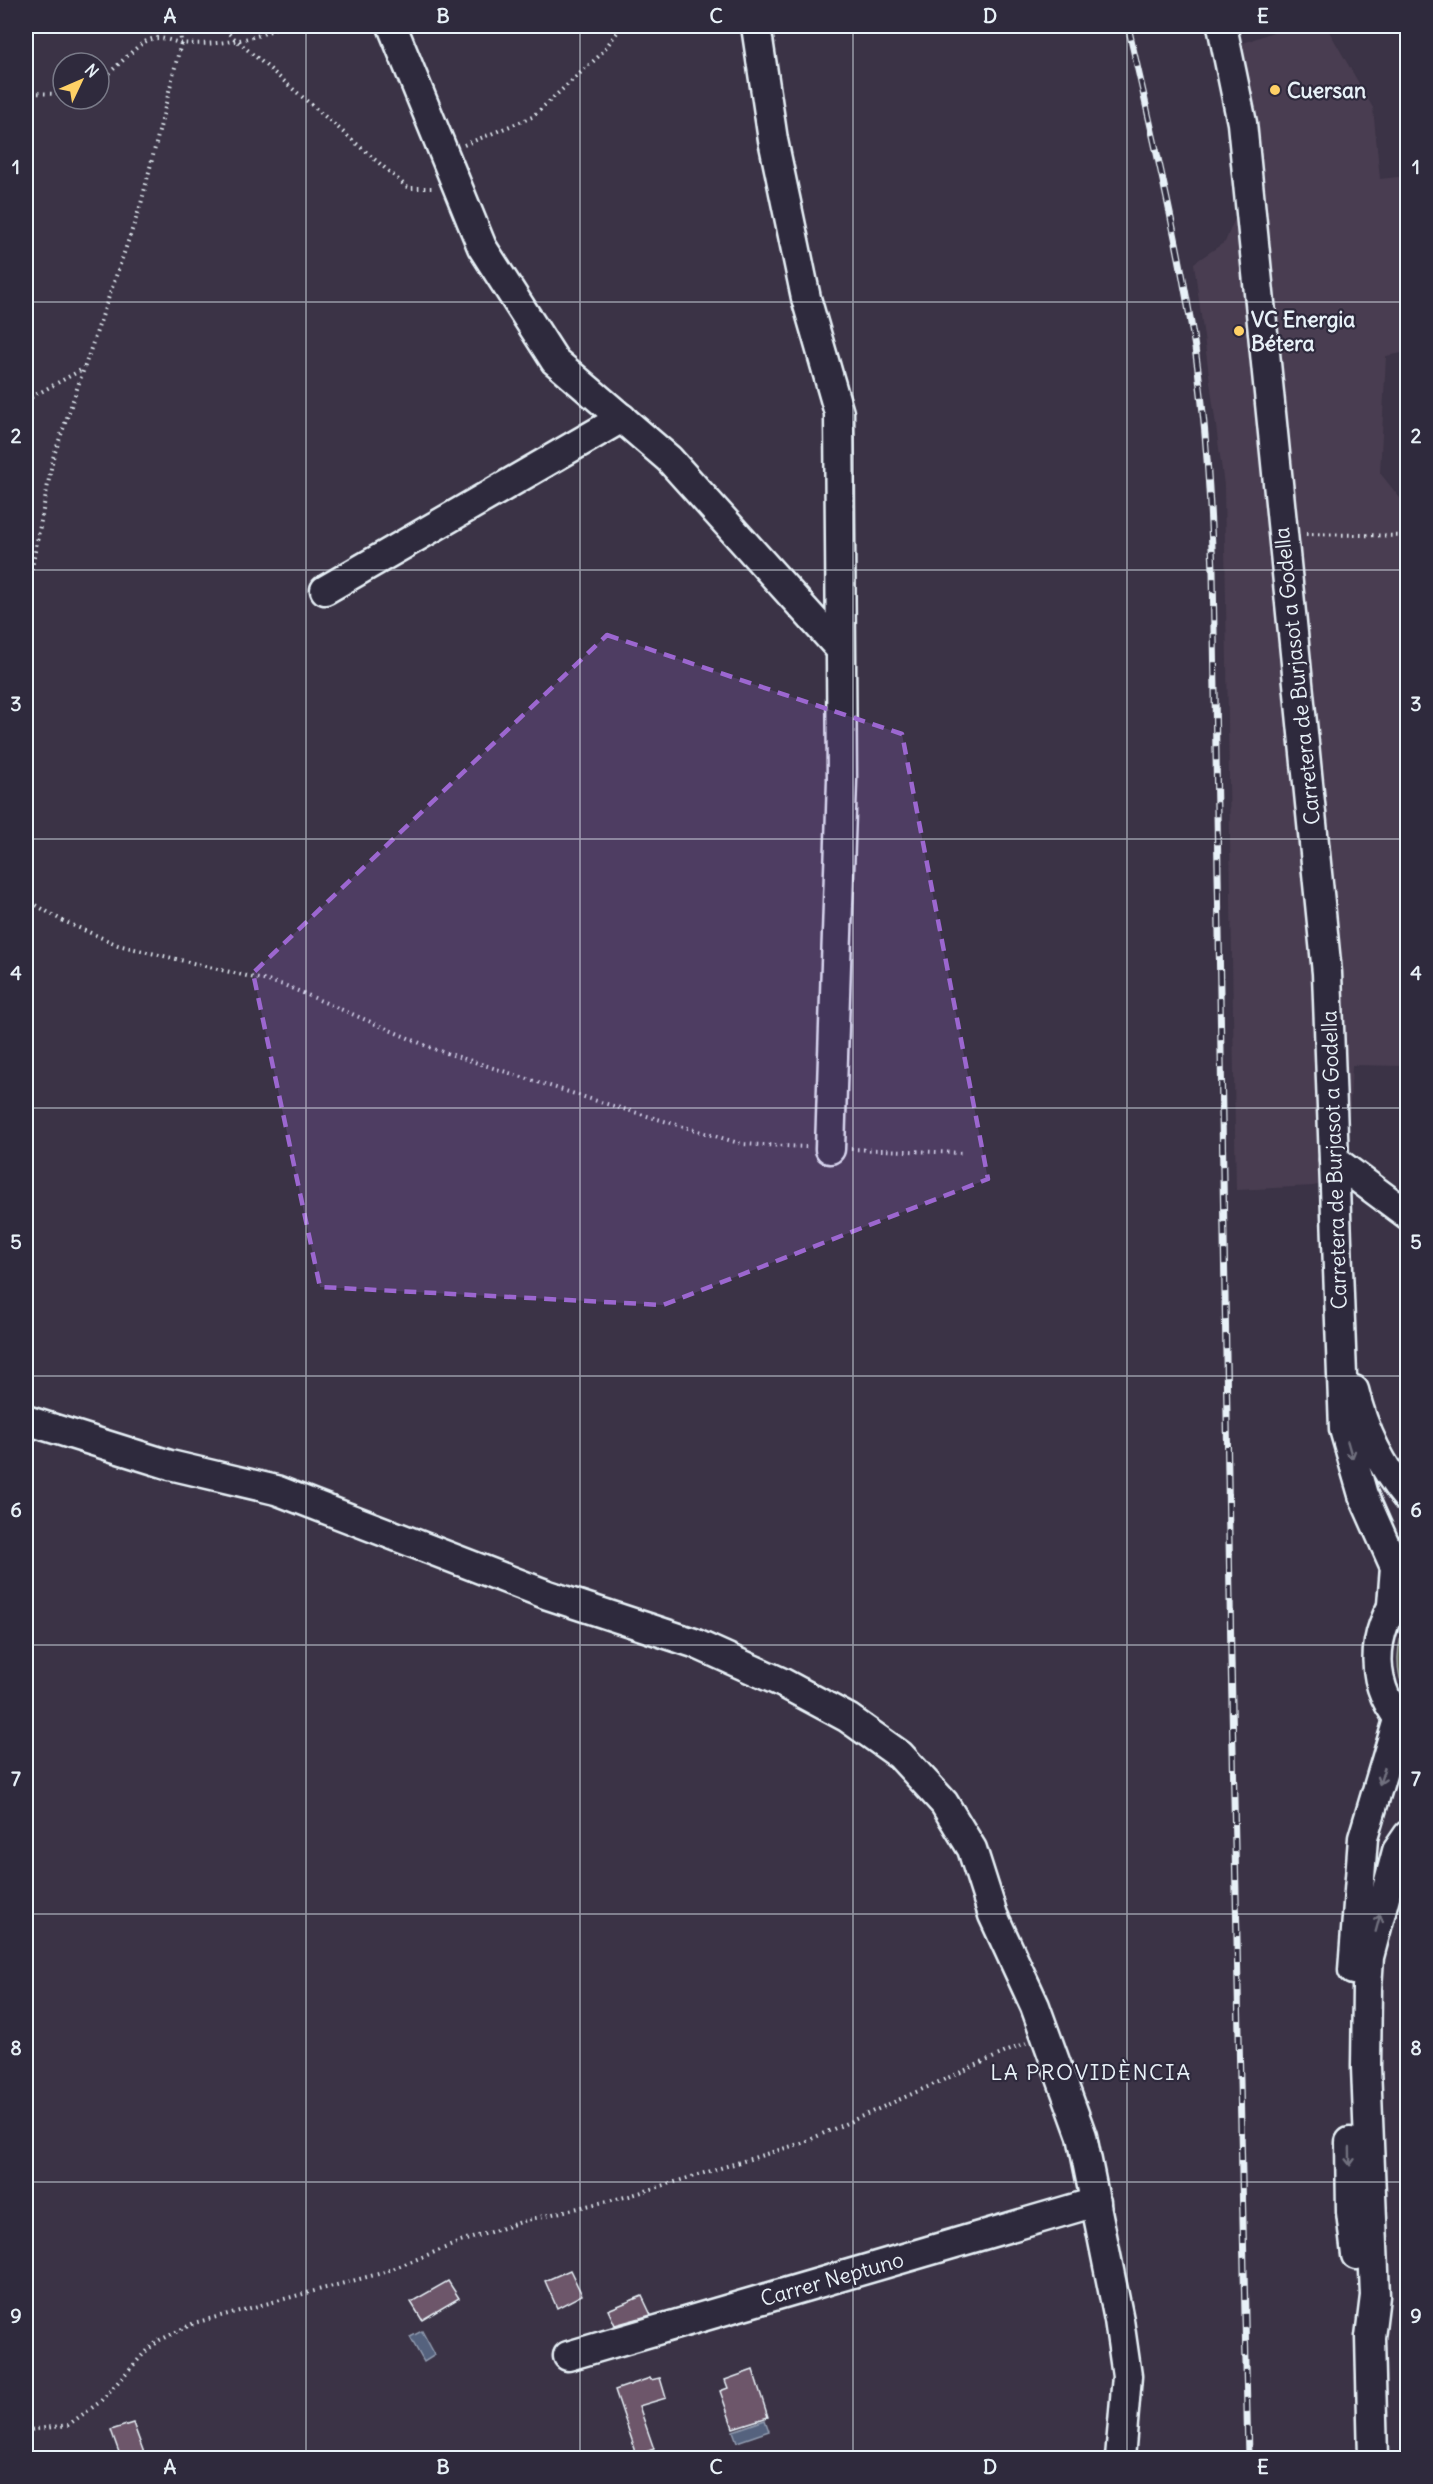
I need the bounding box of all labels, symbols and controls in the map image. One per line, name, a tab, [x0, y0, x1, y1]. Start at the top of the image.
text: A	[164, 3, 177, 28]
text: B	[436, 3, 450, 28]
text: C	[709, 3, 723, 28]
text: D	[983, 3, 997, 28]
text: E	[1257, 3, 1269, 28]
north arrow	[51, 51, 111, 111]
text: N	[81, 60, 103, 82]
place label: Cuersan	[1287, 77, 1366, 104]
marker: Cuersan	[1268, 83, 1282, 97]
text: 1	[12, 154, 20, 179]
text: 1	[1412, 154, 1420, 179]
place label: VC Energia Bétera	[1251, 306, 1355, 357]
marker: VC Energia Bétera	[1232, 324, 1246, 338]
text: 2	[11, 423, 22, 448]
text: 2	[1411, 423, 1422, 448]
street label: Carretera de Burjasot a Godella	[1268, 526, 1326, 826]
text: 3	[10, 691, 22, 716]
text: 3	[1410, 691, 1422, 716]
text: 4	[10, 960, 22, 985]
text: 4	[1410, 960, 1422, 985]
street label: Carretera de Burjasot a Godella	[1315, 1010, 1353, 1310]
text: 5	[10, 1229, 22, 1254]
text: 5	[1410, 1229, 1422, 1254]
one-way arrow	[1345, 1440, 1356, 1459]
text: 6	[10, 1497, 22, 1522]
text: 6	[1410, 1497, 1422, 1522]
text: 7	[11, 1766, 21, 1791]
one-way arrow	[1376, 1766, 1387, 1785]
text: 7	[1411, 1766, 1421, 1791]
one-way arrow	[1373, 1914, 1384, 1933]
text: 8	[10, 2035, 22, 2060]
text: 8	[1410, 2035, 1422, 2060]
district label: LA PROVIDÈNCIA	[990, 2058, 1192, 2086]
one-way arrow	[1344, 2146, 1356, 2166]
street label: Carrer Neptuno	[757, 2246, 907, 2312]
text: 9	[10, 2303, 22, 2328]
text: 9	[1410, 2303, 1422, 2328]
text: A	[164, 2454, 177, 2479]
text: B	[436, 2454, 450, 2479]
text: C	[709, 2454, 723, 2479]
text: D	[983, 2454, 997, 2479]
text: E	[1257, 2454, 1269, 2479]

